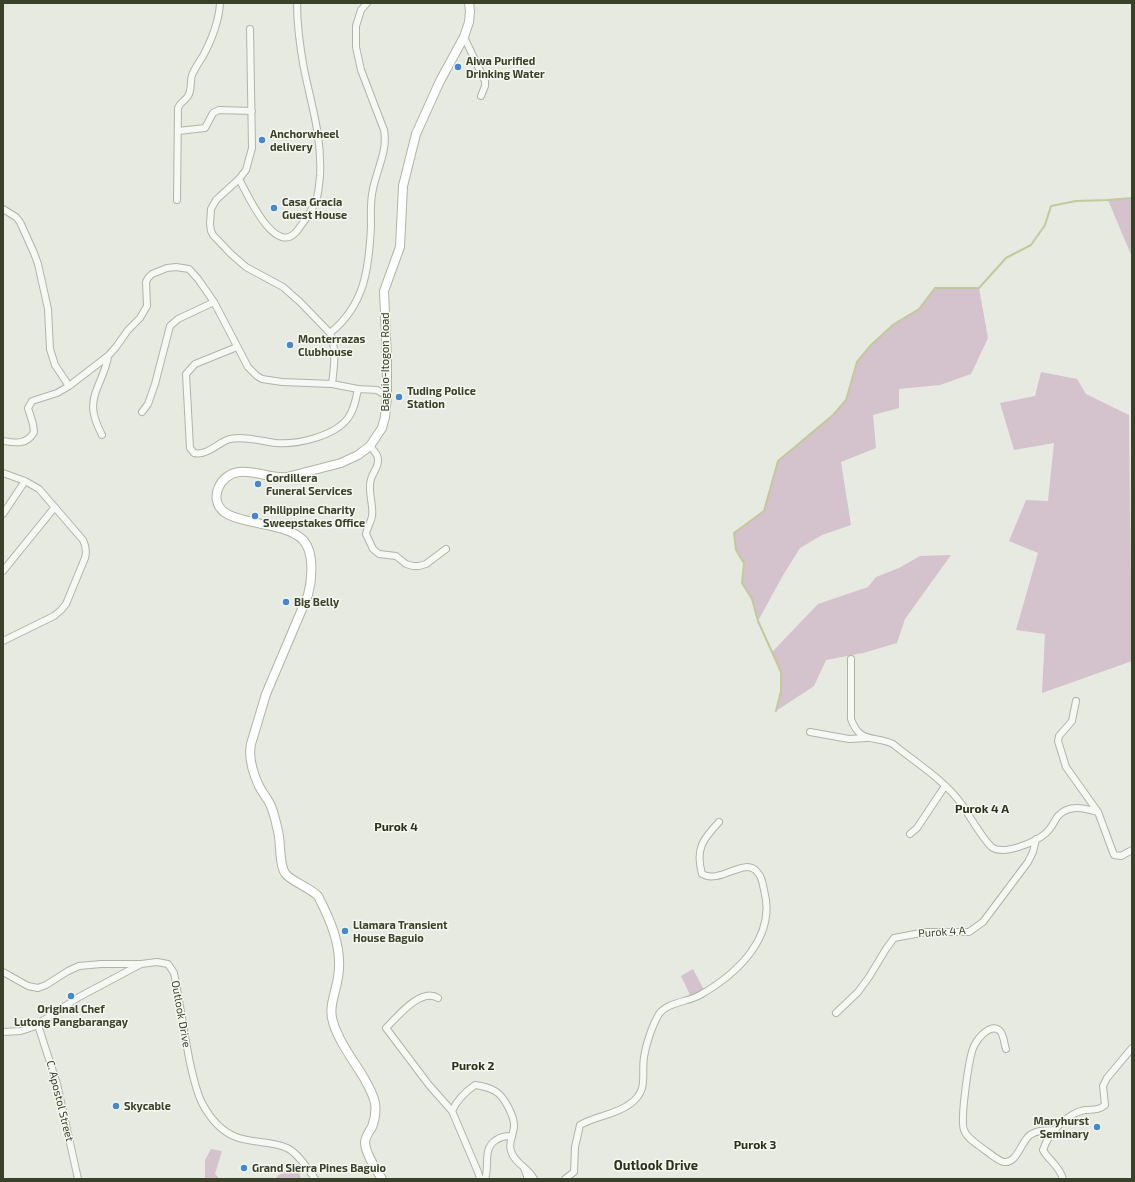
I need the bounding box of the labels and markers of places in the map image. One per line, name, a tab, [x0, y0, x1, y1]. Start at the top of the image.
place label: Aiwa Purified Drinking Water	[466, 54, 545, 80]
marker: Aiwa Purified Drinking Water	[453, 62, 463, 72]
place label: Anchorwheel delivery	[270, 127, 339, 153]
marker: Anchorwheel delivery	[257, 135, 267, 145]
place label: Casa Gracia Guest House	[282, 195, 347, 221]
marker: Casa Gracia Guest House	[269, 203, 279, 213]
place label: Monterrazas Clubhouse	[298, 332, 365, 358]
marker: Monterrazas Clubhouse	[285, 340, 295, 350]
place label: Tuding Police Station	[407, 384, 476, 410]
marker: Tuding Police Station	[394, 392, 404, 402]
place label: Cordillera Funeral Services	[266, 471, 352, 497]
marker: Cordillera Funeral Services	[253, 479, 263, 489]
place label: Philippine Charity Sweepstakes Office	[263, 503, 365, 529]
marker: Philippine Charity Sweepstakes Office	[250, 511, 260, 521]
place label: Big Belly	[294, 595, 339, 609]
marker: Big Belly	[281, 597, 291, 607]
place label: Llamara Transient House Baguio	[353, 918, 448, 944]
marker: Llamara Transient House Baguio	[340, 926, 350, 936]
marker: Original Chef Lutong Pangbarangay	[66, 991, 76, 1001]
place label: Original Chef Lutong Pangbarangay	[14, 1002, 128, 1028]
place label: Skycable	[124, 1099, 171, 1113]
marker: Skycable	[111, 1101, 121, 1111]
place label: Maryhurst Seminary	[1034, 1114, 1089, 1140]
marker: Maryhurst Seminary	[1092, 1122, 1102, 1132]
place label: Grand Sierra Pines Baguio	[252, 1161, 386, 1175]
marker: Grand Sierra Pines Baguio	[239, 1163, 249, 1173]

